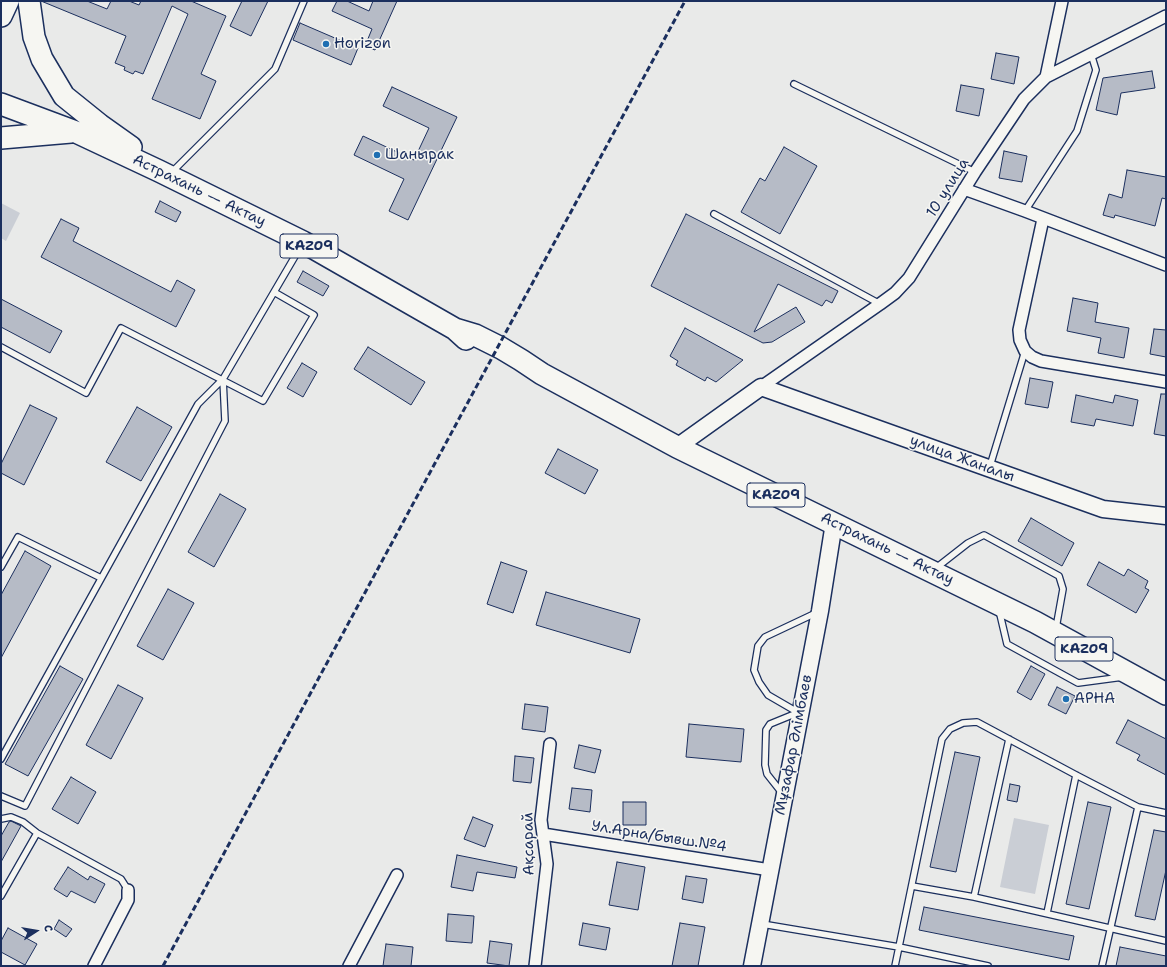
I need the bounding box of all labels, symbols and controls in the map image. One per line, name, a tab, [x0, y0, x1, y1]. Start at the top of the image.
place label: Horizon	[334, 35, 391, 53]
marker: Horizon	[321, 39, 331, 49]
place label: Шанырак	[385, 146, 454, 164]
marker: Шанырак	[372, 150, 382, 160]
street label: Астрахань — Актау	[129, 151, 269, 231]
street label: 10 улица	[923, 155, 973, 221]
road number: KAZ09	[280, 234, 338, 258]
street label: улица Жаналы	[907, 432, 1017, 486]
road number: KAZ09	[747, 483, 805, 507]
street label: Астрахань — Актау	[817, 509, 957, 589]
road number: KAZ09	[1055, 637, 1113, 661]
street label: Мұзафар Әлімбаев	[772, 673, 816, 817]
place label: АРНА	[1074, 690, 1115, 708]
marker: АРНА	[1061, 694, 1071, 704]
street label: Ақсарай	[519, 812, 539, 876]
street label: Ул.Арна/бывш.№4	[590, 817, 728, 857]
north arrow	[16, 911, 56, 951]
text: С	[40, 924, 56, 933]

